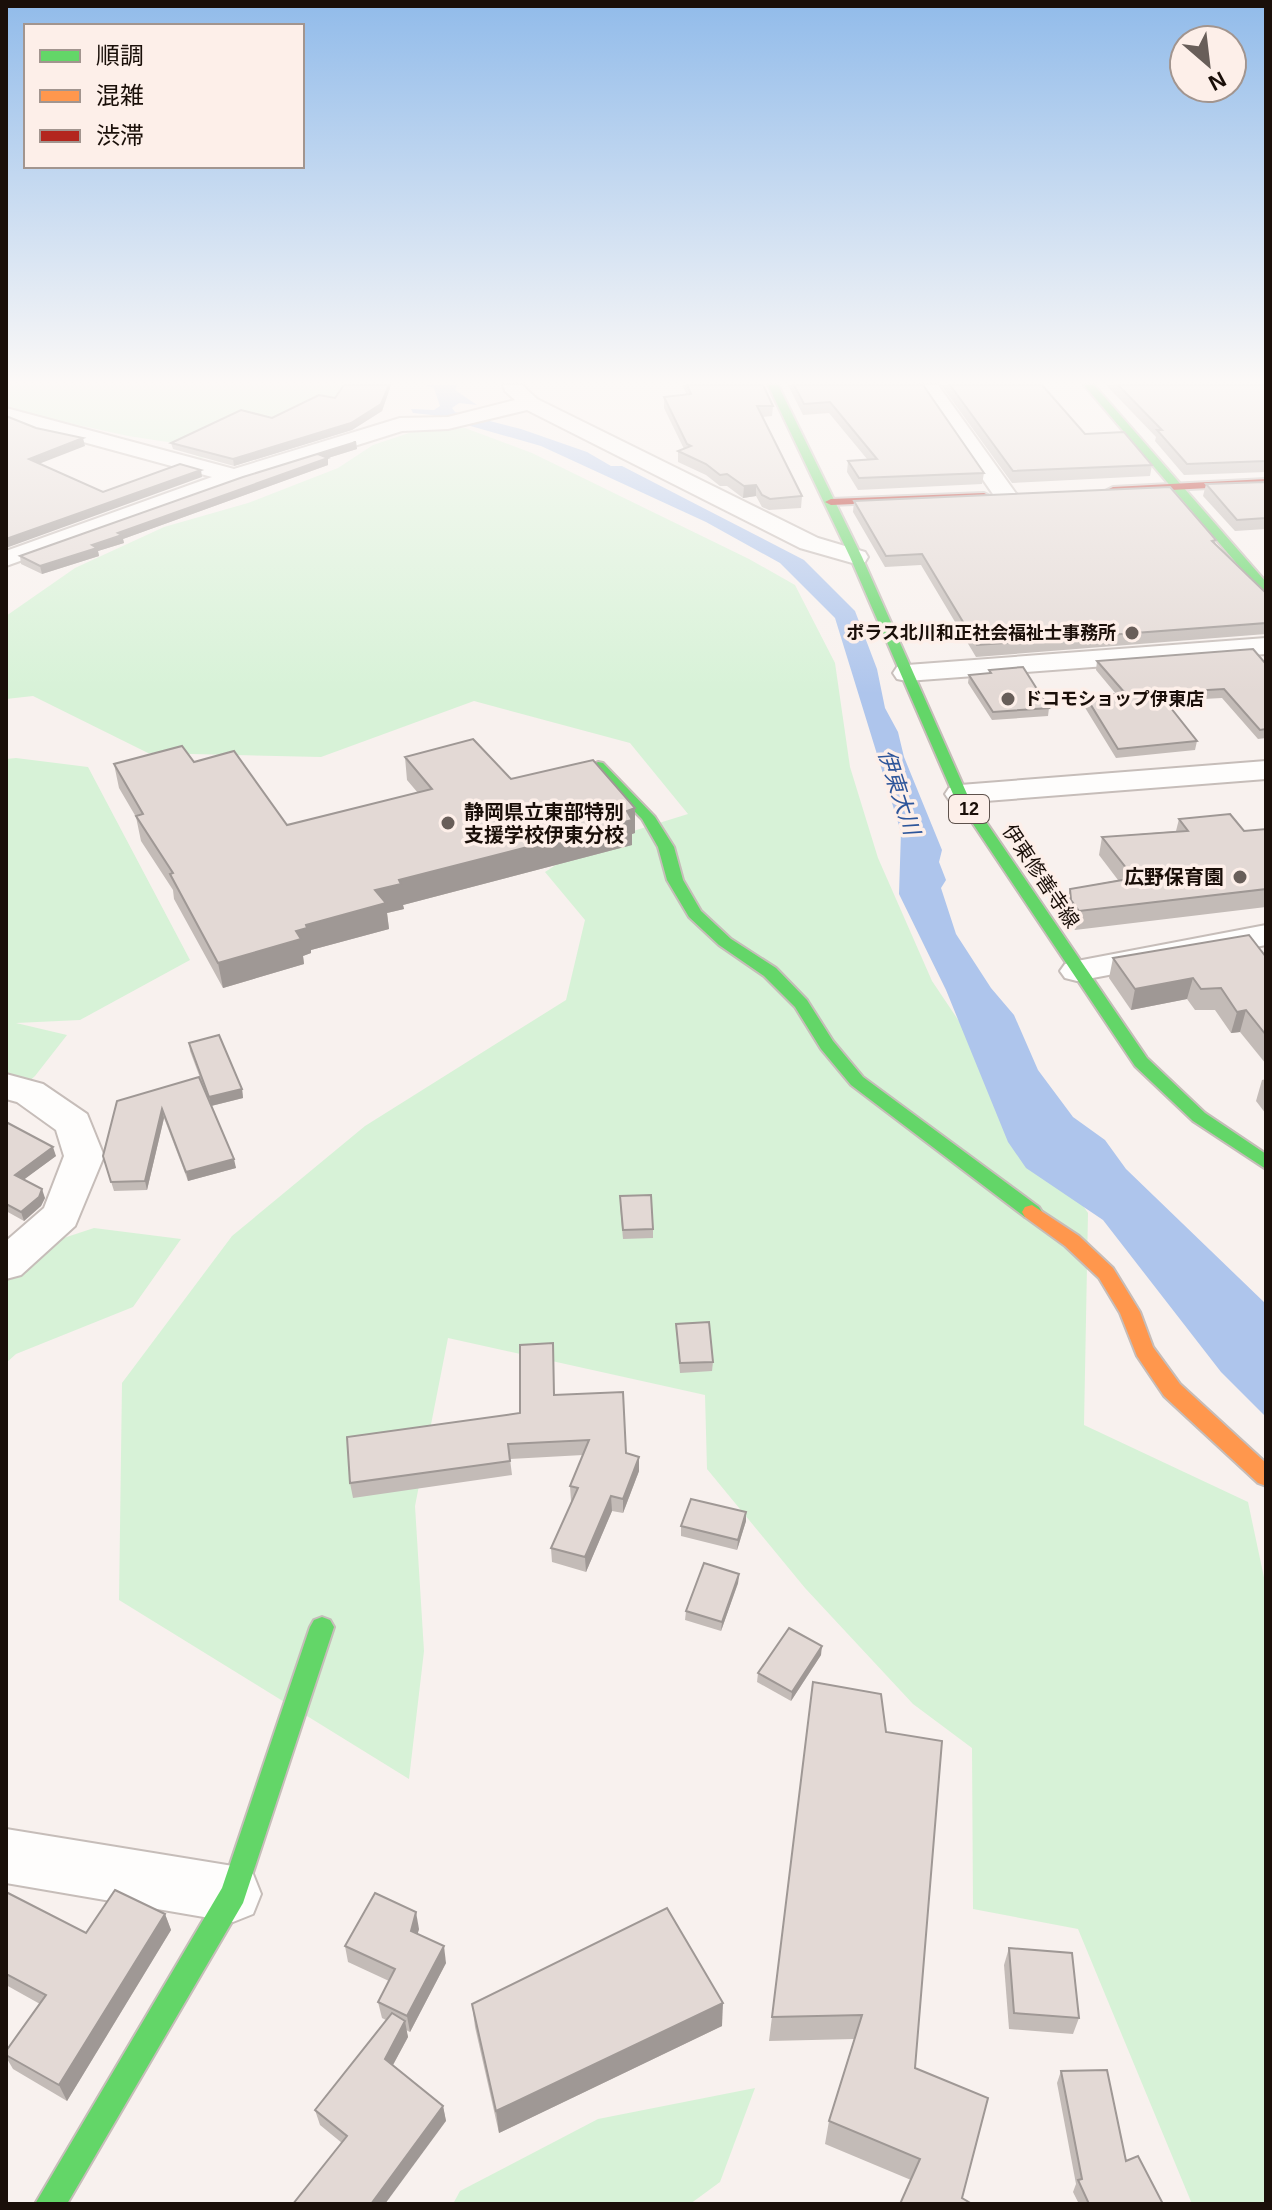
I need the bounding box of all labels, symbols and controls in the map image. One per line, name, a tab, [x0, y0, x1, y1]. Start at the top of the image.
legend	[24, 24, 304, 168]
north arrow	[1168, 24, 1248, 104]
text: 順調	[96, 42, 144, 69]
text: N	[1204, 66, 1230, 96]
text: 混雑	[96, 82, 144, 109]
text: 渋滞	[96, 122, 144, 149]
place label: ポラス北川和正社会福祉士事務所	[846, 623, 1116, 643]
marker: ポラス北川和正社会福祉士事務所	[1123, 624, 1141, 642]
place label: ドコモショップ伊東店	[1024, 689, 1204, 709]
marker: ドコモショップ伊東店	[999, 690, 1017, 708]
water label: 伊東大川	[874, 746, 925, 840]
road number: 12	[949, 795, 989, 823]
place label: 静岡県立東部特別 支援学校伊東分校	[464, 801, 624, 846]
marker: 静岡県立東部特別 支援学校伊東分校	[439, 814, 457, 832]
street label: 伊東修善寺線	[998, 820, 1084, 932]
place label: 広野保育園	[1124, 866, 1224, 888]
marker: 広野保育園	[1231, 868, 1249, 886]

